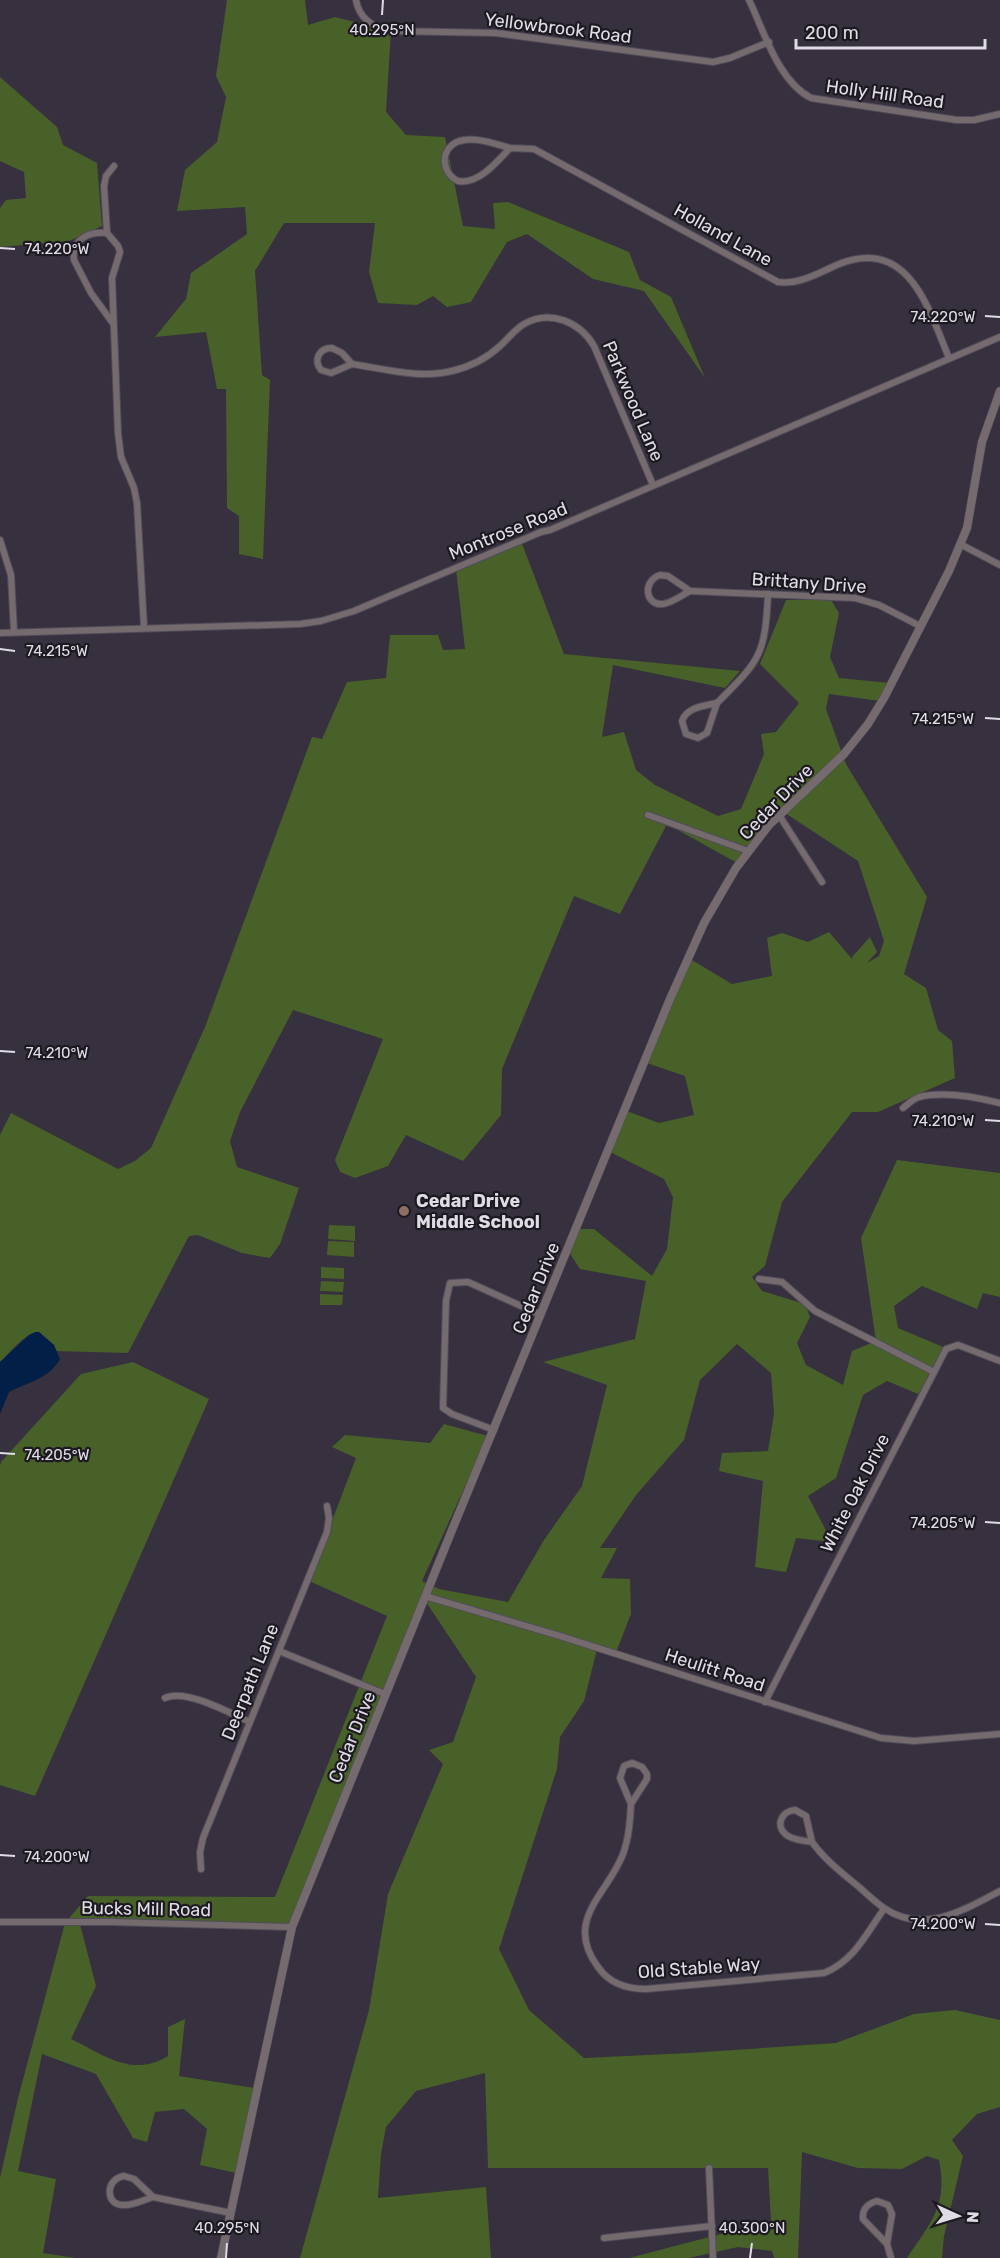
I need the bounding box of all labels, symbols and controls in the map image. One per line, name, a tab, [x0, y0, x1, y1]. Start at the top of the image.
street label: Yellowbrook Road	[483, 8, 633, 48]
scale bar	[796, 12, 985, 50]
text: 40.295°N	[349, 21, 415, 39]
text: 200 m	[805, 22, 859, 44]
street label: Holly Hill Road	[825, 75, 945, 113]
street label: Holland Lane	[670, 199, 776, 271]
text: 74.220°W	[24, 240, 90, 258]
text: 74.220°W	[910, 308, 976, 326]
street label: Parkwood Lane	[598, 338, 668, 464]
street label: Montrose Road	[446, 497, 570, 565]
street label: Brittany Drive	[751, 568, 867, 598]
text: 74.215°W	[26, 642, 88, 660]
text: 74.215°W	[912, 710, 974, 728]
street label: Cedar Drive	[734, 760, 818, 844]
text: 74.210°W	[26, 1044, 88, 1062]
text: 74.210°W	[912, 1112, 974, 1130]
place label: Cedar Drive Middle School	[416, 1190, 540, 1233]
marker: Cedar Drive Middle School	[397, 1204, 411, 1218]
street label: Cedar Drive	[508, 1239, 564, 1337]
street label: White Oak Drive	[816, 1430, 894, 1556]
text: 74.205°W	[24, 1446, 90, 1464]
text: 74.205°W	[910, 1514, 976, 1532]
street label: Deerpath Lane	[217, 1621, 283, 1743]
street label: Heulitt Road	[662, 1644, 768, 1696]
street label: Cedar Drive	[324, 1688, 380, 1786]
text: 74.200°W	[24, 1848, 90, 1866]
street label: Bucks Mill Road	[81, 1897, 211, 1921]
text: 74.200°W	[910, 1915, 976, 1933]
street label: Old Stable Way	[637, 1953, 761, 1983]
north arrow	[928, 2186, 988, 2246]
text: N	[963, 2211, 982, 2223]
text: 40.295°N	[194, 2219, 260, 2237]
text: 40.300°N	[719, 2219, 785, 2237]

